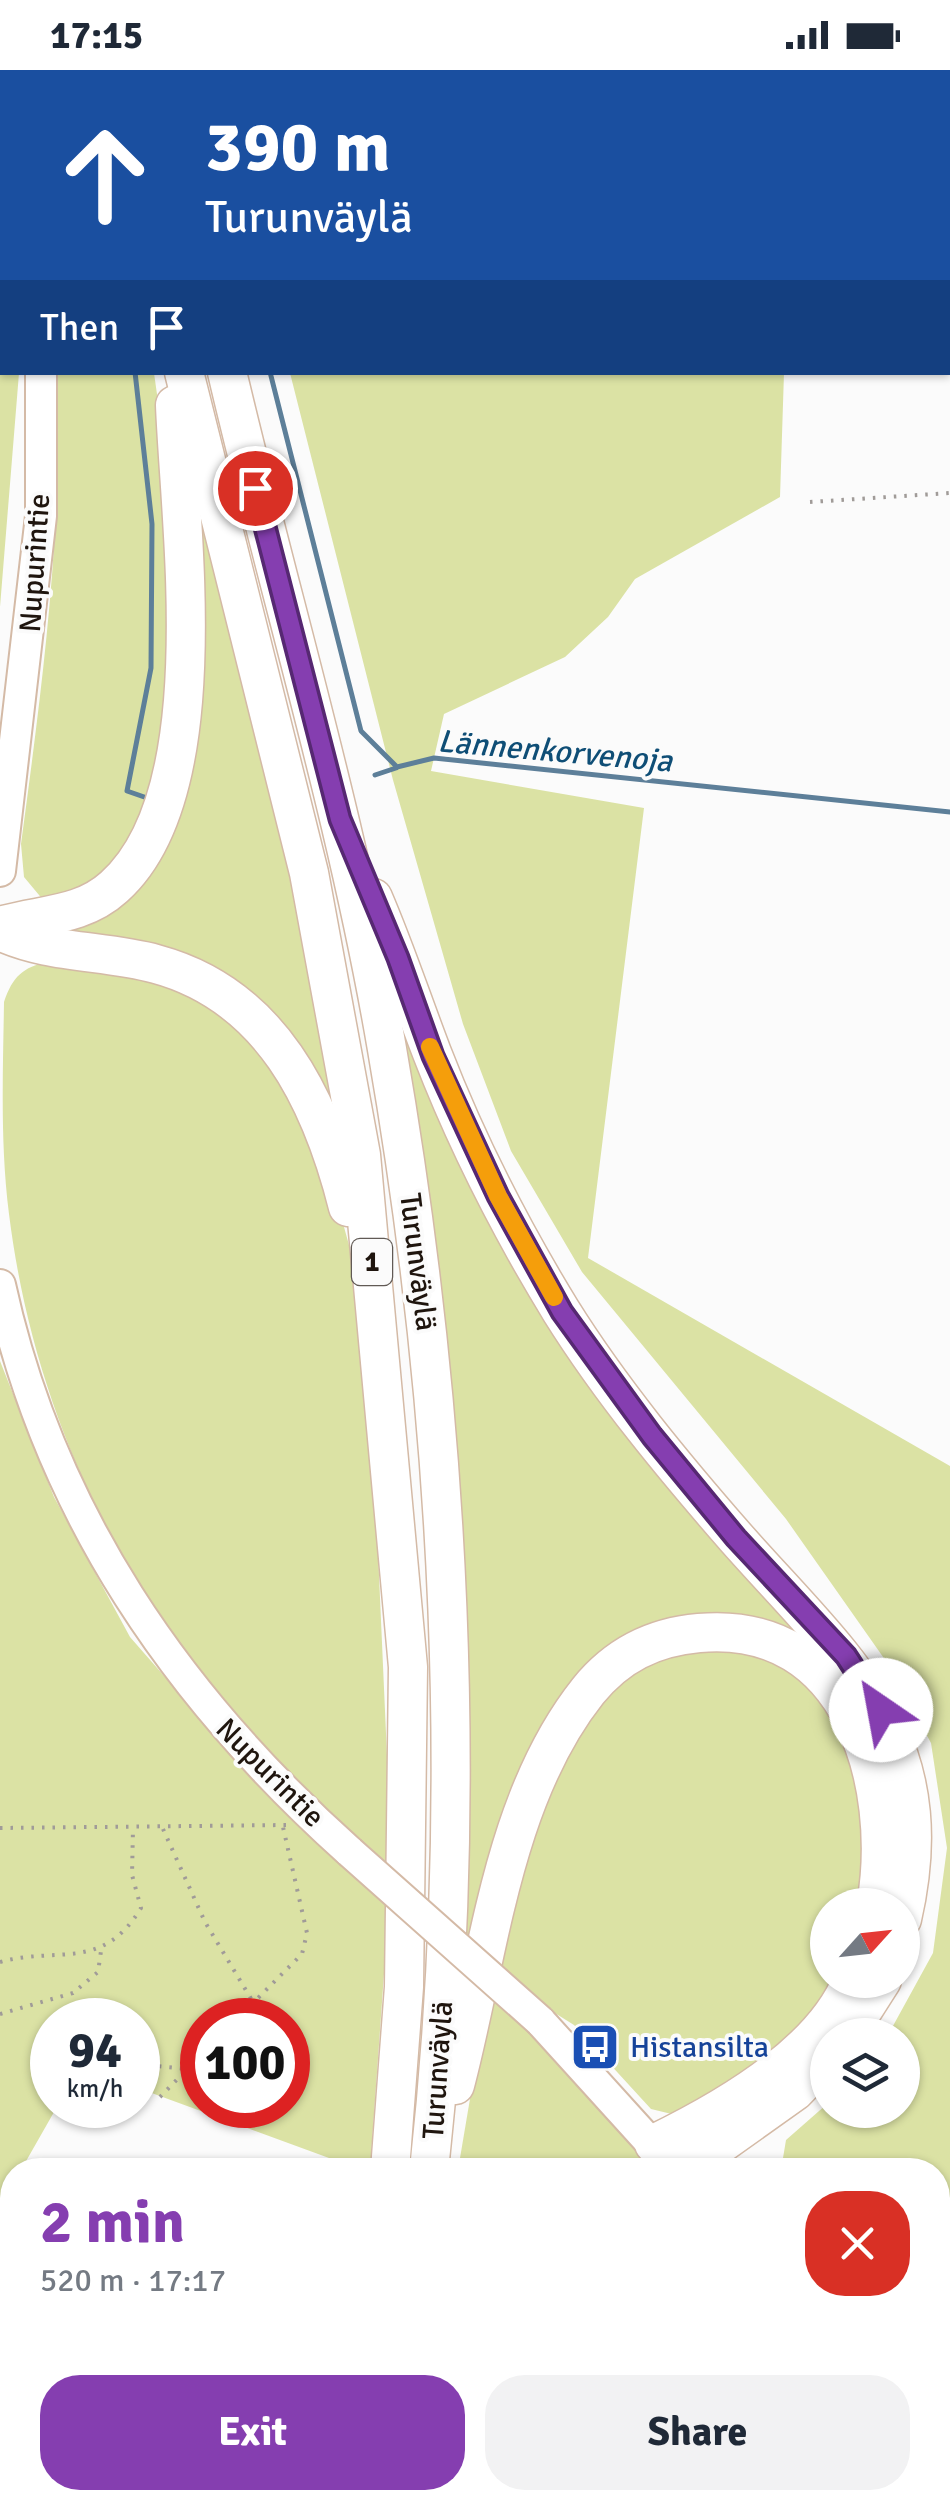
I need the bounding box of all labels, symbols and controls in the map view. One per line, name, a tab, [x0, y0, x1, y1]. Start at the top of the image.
text: 17:15	[50, 12, 143, 59]
text: 390 m	[205, 104, 390, 190]
icon: ahead	[40, 110, 170, 240]
text: Turunväylä	[205, 190, 413, 245]
icon: arrive	[139, 300, 194, 355]
text: Then	[40, 304, 119, 351]
pin	[213, 446, 298, 531]
icon: arrive	[228, 461, 283, 516]
street label: Nupurintie	[12, 492, 58, 634]
water label: Lännenkorvenoja	[436, 721, 675, 781]
street label: Turunväylä	[391, 1191, 445, 1333]
road number: 1	[352, 1239, 392, 1285]
position arrow	[829, 1658, 933, 1762]
street label: Nupurintie	[208, 1711, 332, 1835]
north arrow	[810, 1888, 920, 1998]
map controls	[810, 1888, 920, 2128]
speed limit sign: 100	[180, 1998, 310, 2128]
street label: Turunväylä	[415, 2000, 461, 2140]
button: layers	[810, 2018, 920, 2128]
text: 94	[68, 2020, 122, 2082]
bus stop icon: Histansilta	[569, 2021, 621, 2073]
place label: Histansilta	[630, 2029, 769, 2066]
text: km/h	[67, 2073, 123, 2104]
text: 2 min	[40, 2186, 185, 2260]
button: close	[805, 2191, 910, 2296]
text: 520 m · 17:17	[40, 2261, 226, 2300]
button: Exit	[40, 2375, 465, 2490]
button: Share	[485, 2375, 910, 2490]

